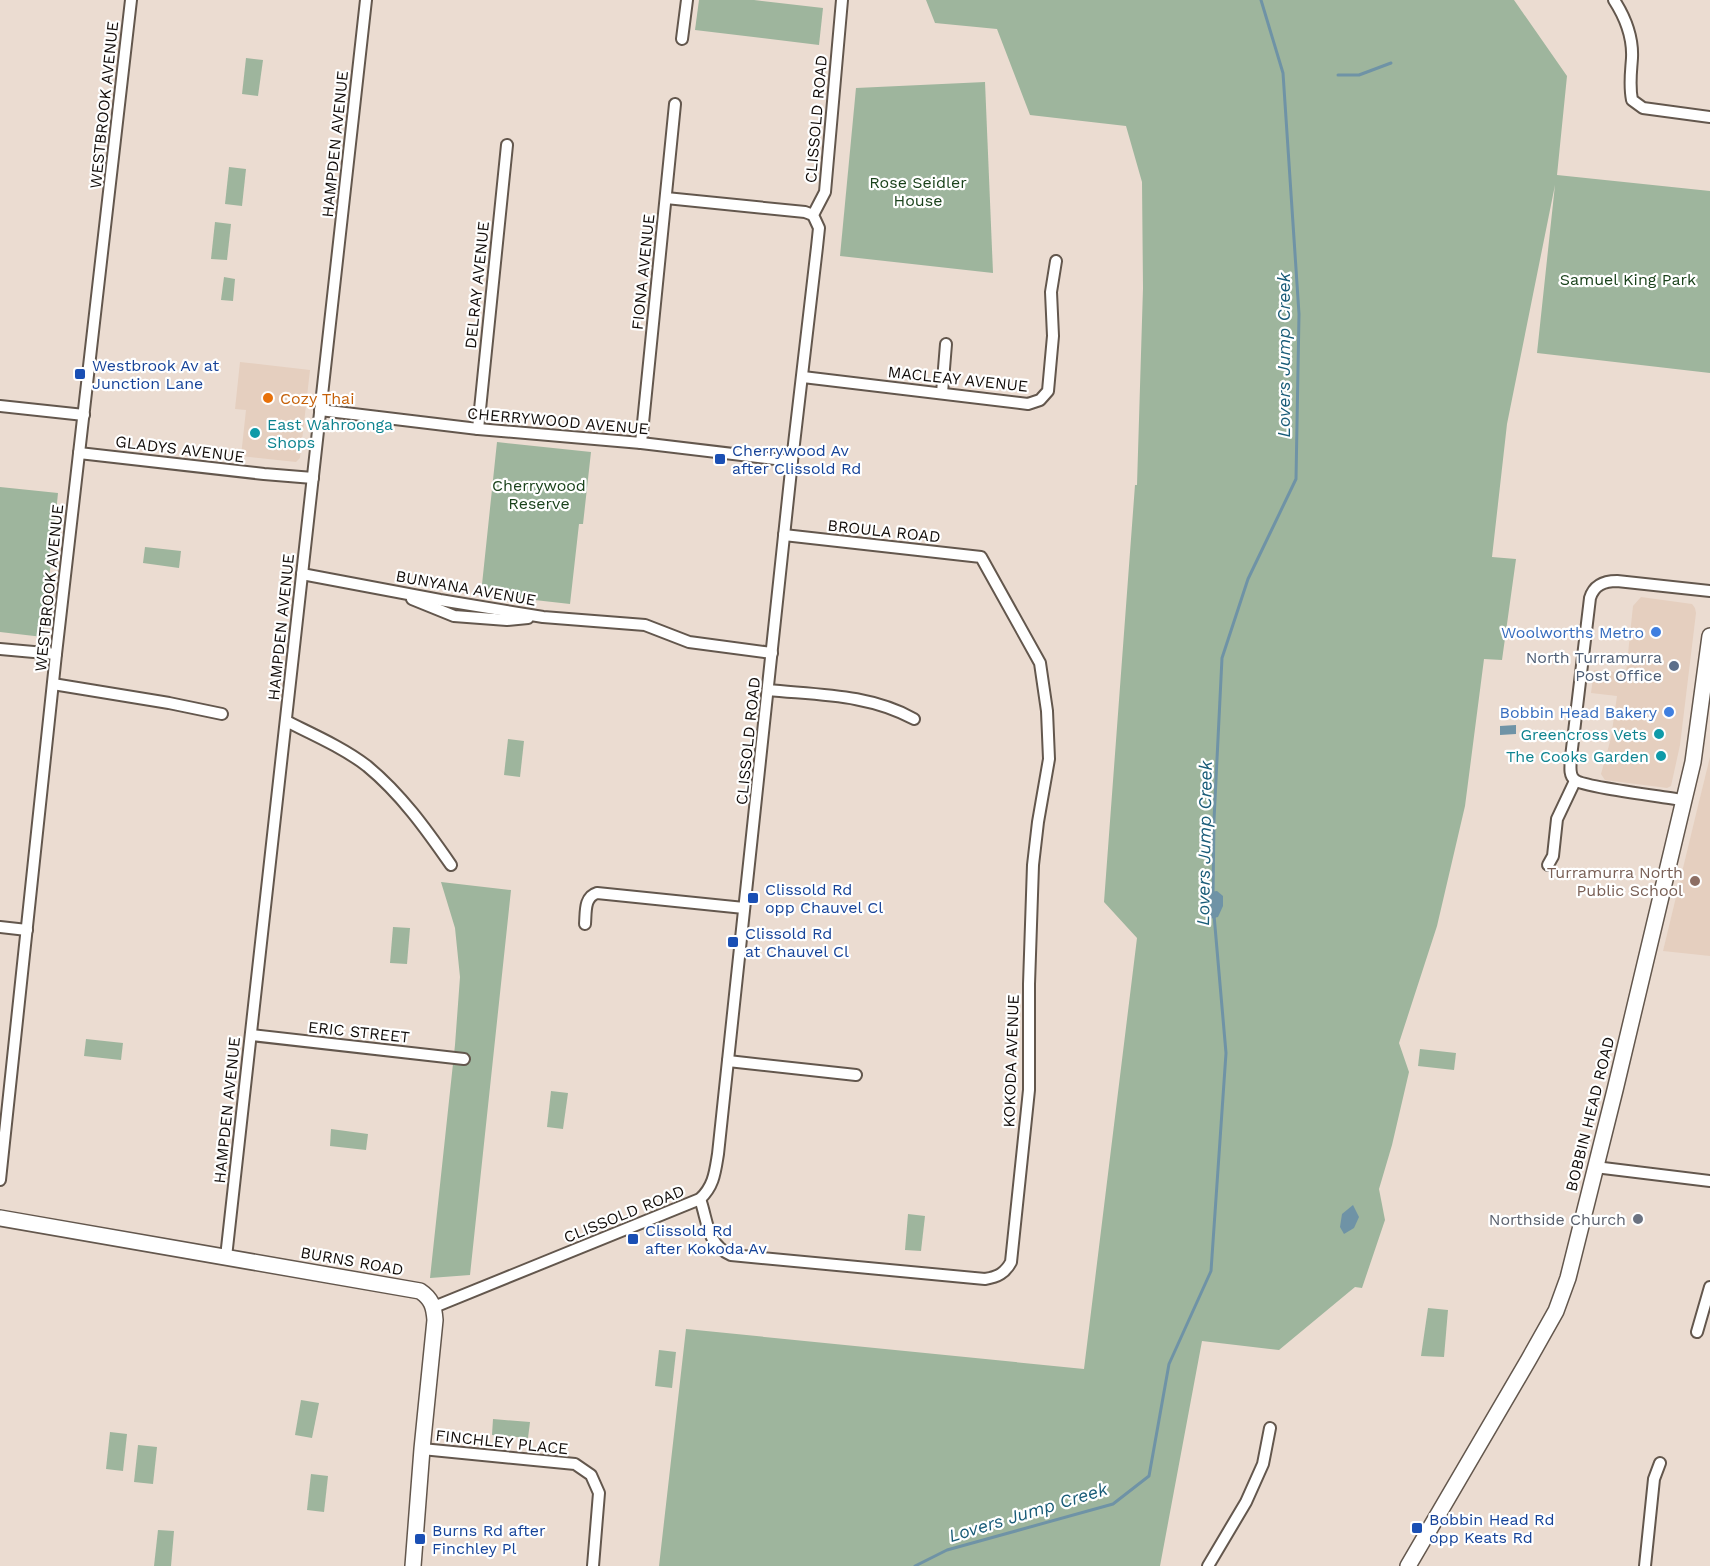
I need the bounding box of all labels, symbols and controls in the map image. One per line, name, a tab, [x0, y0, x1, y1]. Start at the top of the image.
street label: WESTBROOK AVENUE	[86, 20, 122, 190]
street label: CLISSOLD ROAD	[801, 54, 831, 184]
street label: HAMPDEN AVENUE	[318, 70, 352, 218]
park label: Rose Seidler House	[869, 173, 967, 210]
street label: FIONA AVENUE	[627, 213, 659, 331]
street label: DELRAY AVENUE	[461, 220, 493, 350]
park label: Samuel King Park	[1560, 270, 1696, 289]
water label: Lovers Jump Creek	[1273, 271, 1294, 438]
place label: Westbrook Av at Junction Lane	[92, 356, 219, 393]
street label: MACLEAY AVENUE	[887, 362, 1029, 396]
marker: Westbrook Av at Junction Lane	[73, 367, 87, 381]
place label: Cozy Thai	[280, 389, 354, 408]
marker: Cozy Thai	[261, 391, 275, 405]
street label: CHERRYWOOD AVENUE	[467, 404, 649, 438]
place label: East Wahroonga Shops	[267, 415, 393, 452]
marker: East Wahroonga Shops	[248, 426, 262, 440]
street label: GLADYS AVENUE	[114, 432, 246, 466]
place label: Cherrywood Av after Clissold Rd	[732, 441, 861, 478]
marker: Cherrywood Av after Clissold Rd	[713, 452, 727, 466]
park label: Cherrywood Reserve	[492, 476, 586, 513]
street label: WESTBROOK AVENUE	[31, 503, 67, 673]
street label: BROULA ROAD	[827, 516, 941, 546]
street label: HAMPDEN AVENUE	[264, 553, 298, 701]
street label: BUNYANA AVENUE	[394, 566, 538, 610]
place label: Woolworths Metro	[1501, 623, 1644, 642]
marker: Woolworths Metro	[1649, 625, 1663, 639]
place label: North Turramurra Post Office	[1526, 648, 1662, 685]
marker: North Turramurra Post Office	[1667, 659, 1681, 673]
street label: CLISSOLD ROAD	[732, 676, 764, 806]
place label: Bobbin Head Bakery	[1500, 703, 1658, 722]
marker: Bobbin Head Bakery	[1662, 705, 1676, 719]
place label: Greencross Vets	[1520, 725, 1647, 744]
marker: Greencross Vets	[1652, 727, 1666, 741]
place label: The Cooks Garden	[1506, 747, 1649, 766]
marker: The Cooks Garden	[1654, 749, 1668, 763]
water label: Lovers Jump Creek	[1192, 759, 1216, 926]
place label: Turramurra North Public School	[1547, 863, 1683, 900]
marker: Turramurra North Public School	[1688, 874, 1702, 888]
place label: Clissold Rd opp Chauvel Cl	[765, 880, 883, 917]
marker: Clissold Rd opp Chauvel Cl	[746, 891, 760, 905]
place label: Clissold Rd at Chauvel Cl	[745, 924, 849, 961]
marker: Clissold Rd at Chauvel Cl	[726, 935, 740, 949]
street label: KOKODA AVENUE	[999, 994, 1023, 1128]
street label: ERIC STREET	[307, 1017, 411, 1047]
street label: BOBBIN HEAD ROAD	[1562, 1035, 1618, 1193]
street label: HAMPDEN AVENUE	[210, 1036, 244, 1184]
street label: CLISSOLD ROAD	[561, 1181, 687, 1247]
place label: Northside Church	[1489, 1210, 1626, 1229]
marker: Northside Church	[1631, 1212, 1645, 1226]
place label: Clissold Rd after Kokoda Av	[645, 1221, 767, 1258]
marker: Clissold Rd after Kokoda Av	[626, 1232, 640, 1246]
street label: BURNS ROAD	[299, 1243, 405, 1279]
street label: FINCHLEY PLACE	[435, 1426, 569, 1458]
water label: Lovers Jump Creek	[946, 1477, 1111, 1546]
place label: Bobbin Head Rd opp Keats Rd	[1429, 1510, 1555, 1547]
place label: Burns Rd after Finchley Pl	[432, 1521, 546, 1558]
marker: Bobbin Head Rd opp Keats Rd	[1410, 1521, 1424, 1535]
marker: Burns Rd after Finchley Pl	[413, 1532, 427, 1546]

